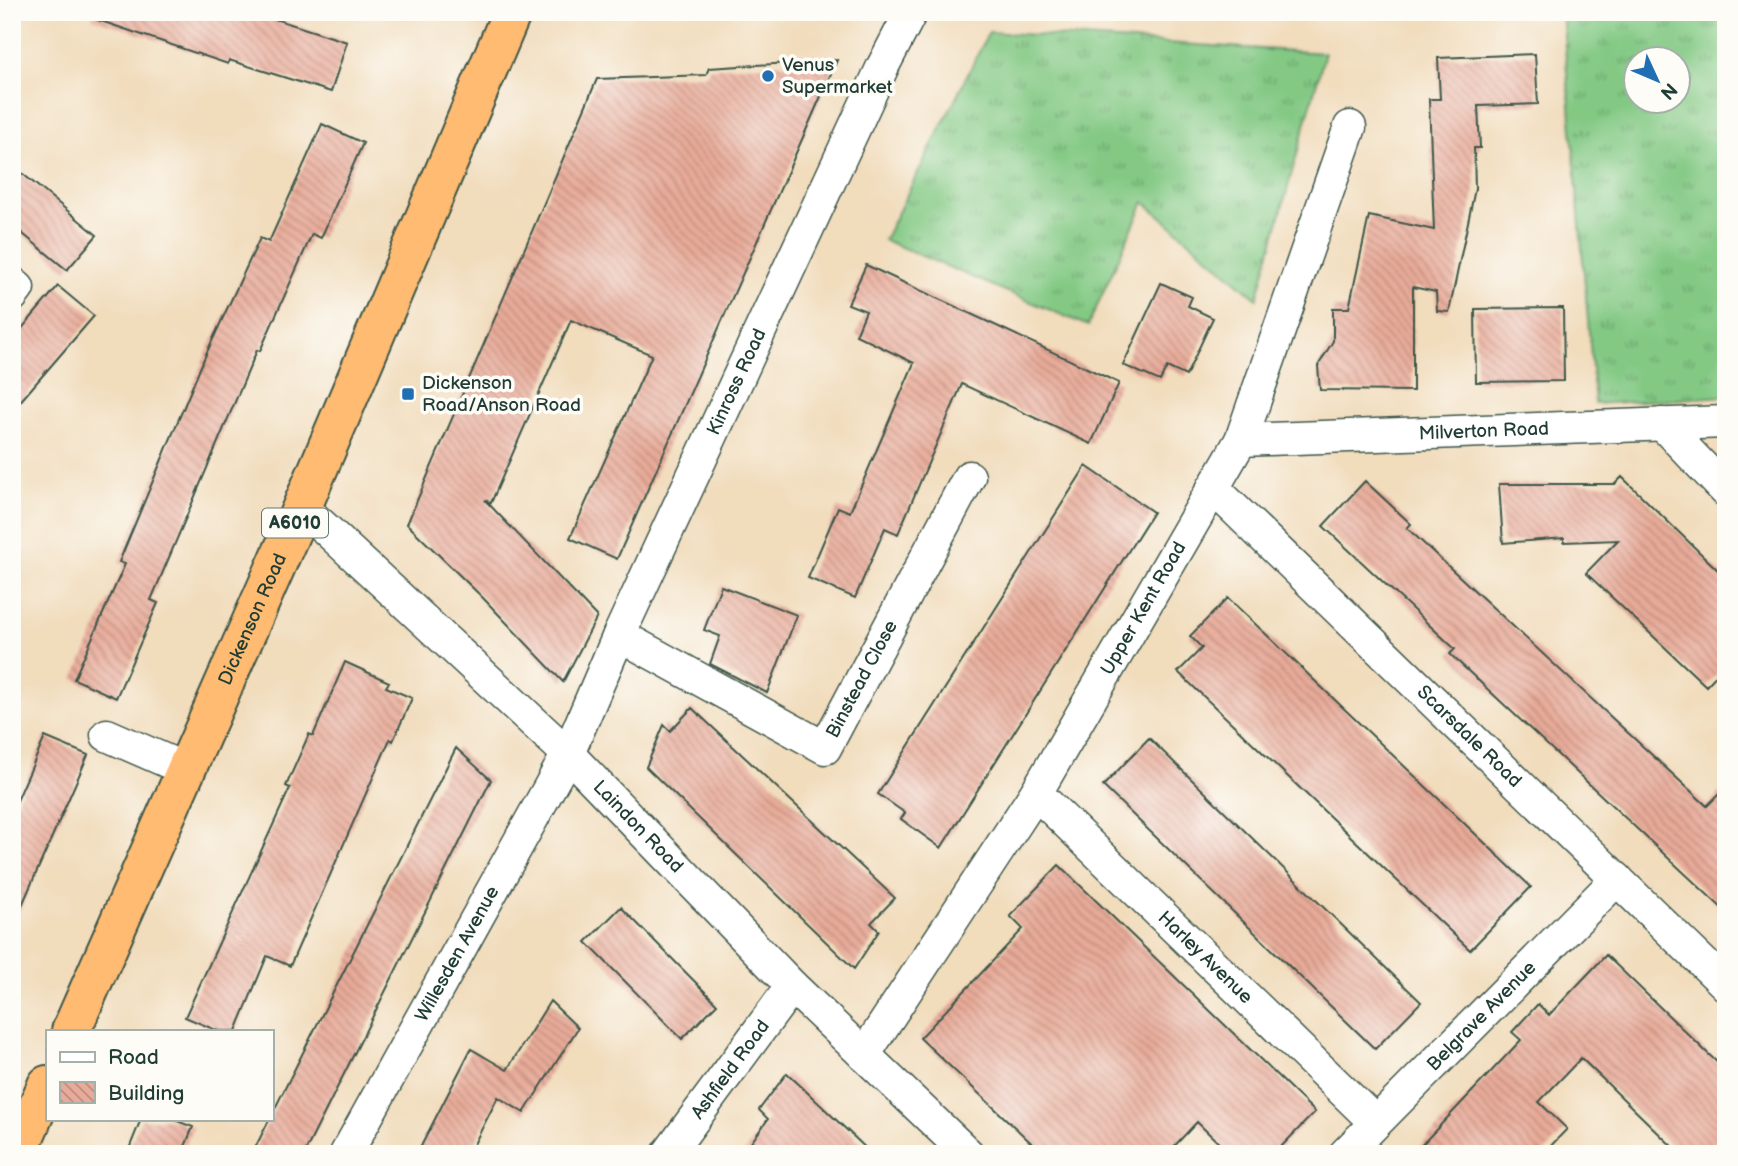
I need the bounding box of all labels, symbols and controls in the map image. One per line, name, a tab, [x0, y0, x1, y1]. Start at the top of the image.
north arrow	[1622, 46, 1692, 116]
place label: Venus Supermarket	[782, 54, 893, 99]
marker: Venus Supermarket	[760, 68, 776, 84]
text: N	[1655, 78, 1681, 104]
street label: Kinross Road	[702, 325, 771, 439]
place label: Dickenson Road/Anson Road	[422, 372, 581, 417]
marker: Dickenson Road/Anson Road	[400, 386, 416, 402]
street label: Milverton Road	[1418, 417, 1549, 445]
road number: A6010	[262, 508, 328, 538]
street label: Upper Kent Road	[1096, 538, 1191, 679]
street label: Dickenson Road	[213, 550, 292, 689]
street label: Binstead Close	[821, 616, 902, 742]
street label: Scarsdale Road	[1412, 681, 1527, 792]
street label: Laindon Road	[588, 776, 688, 878]
street label: Willesden Avenue	[410, 882, 504, 1026]
street label: Harley Avenue	[1153, 906, 1258, 1008]
street label: Belgrave Avenue	[1422, 956, 1541, 1076]
street label: Ashfield Road	[686, 1015, 774, 1124]
legend	[46, 1030, 273, 1120]
text: Road	[108, 1045, 159, 1070]
text: Building	[108, 1081, 184, 1106]

